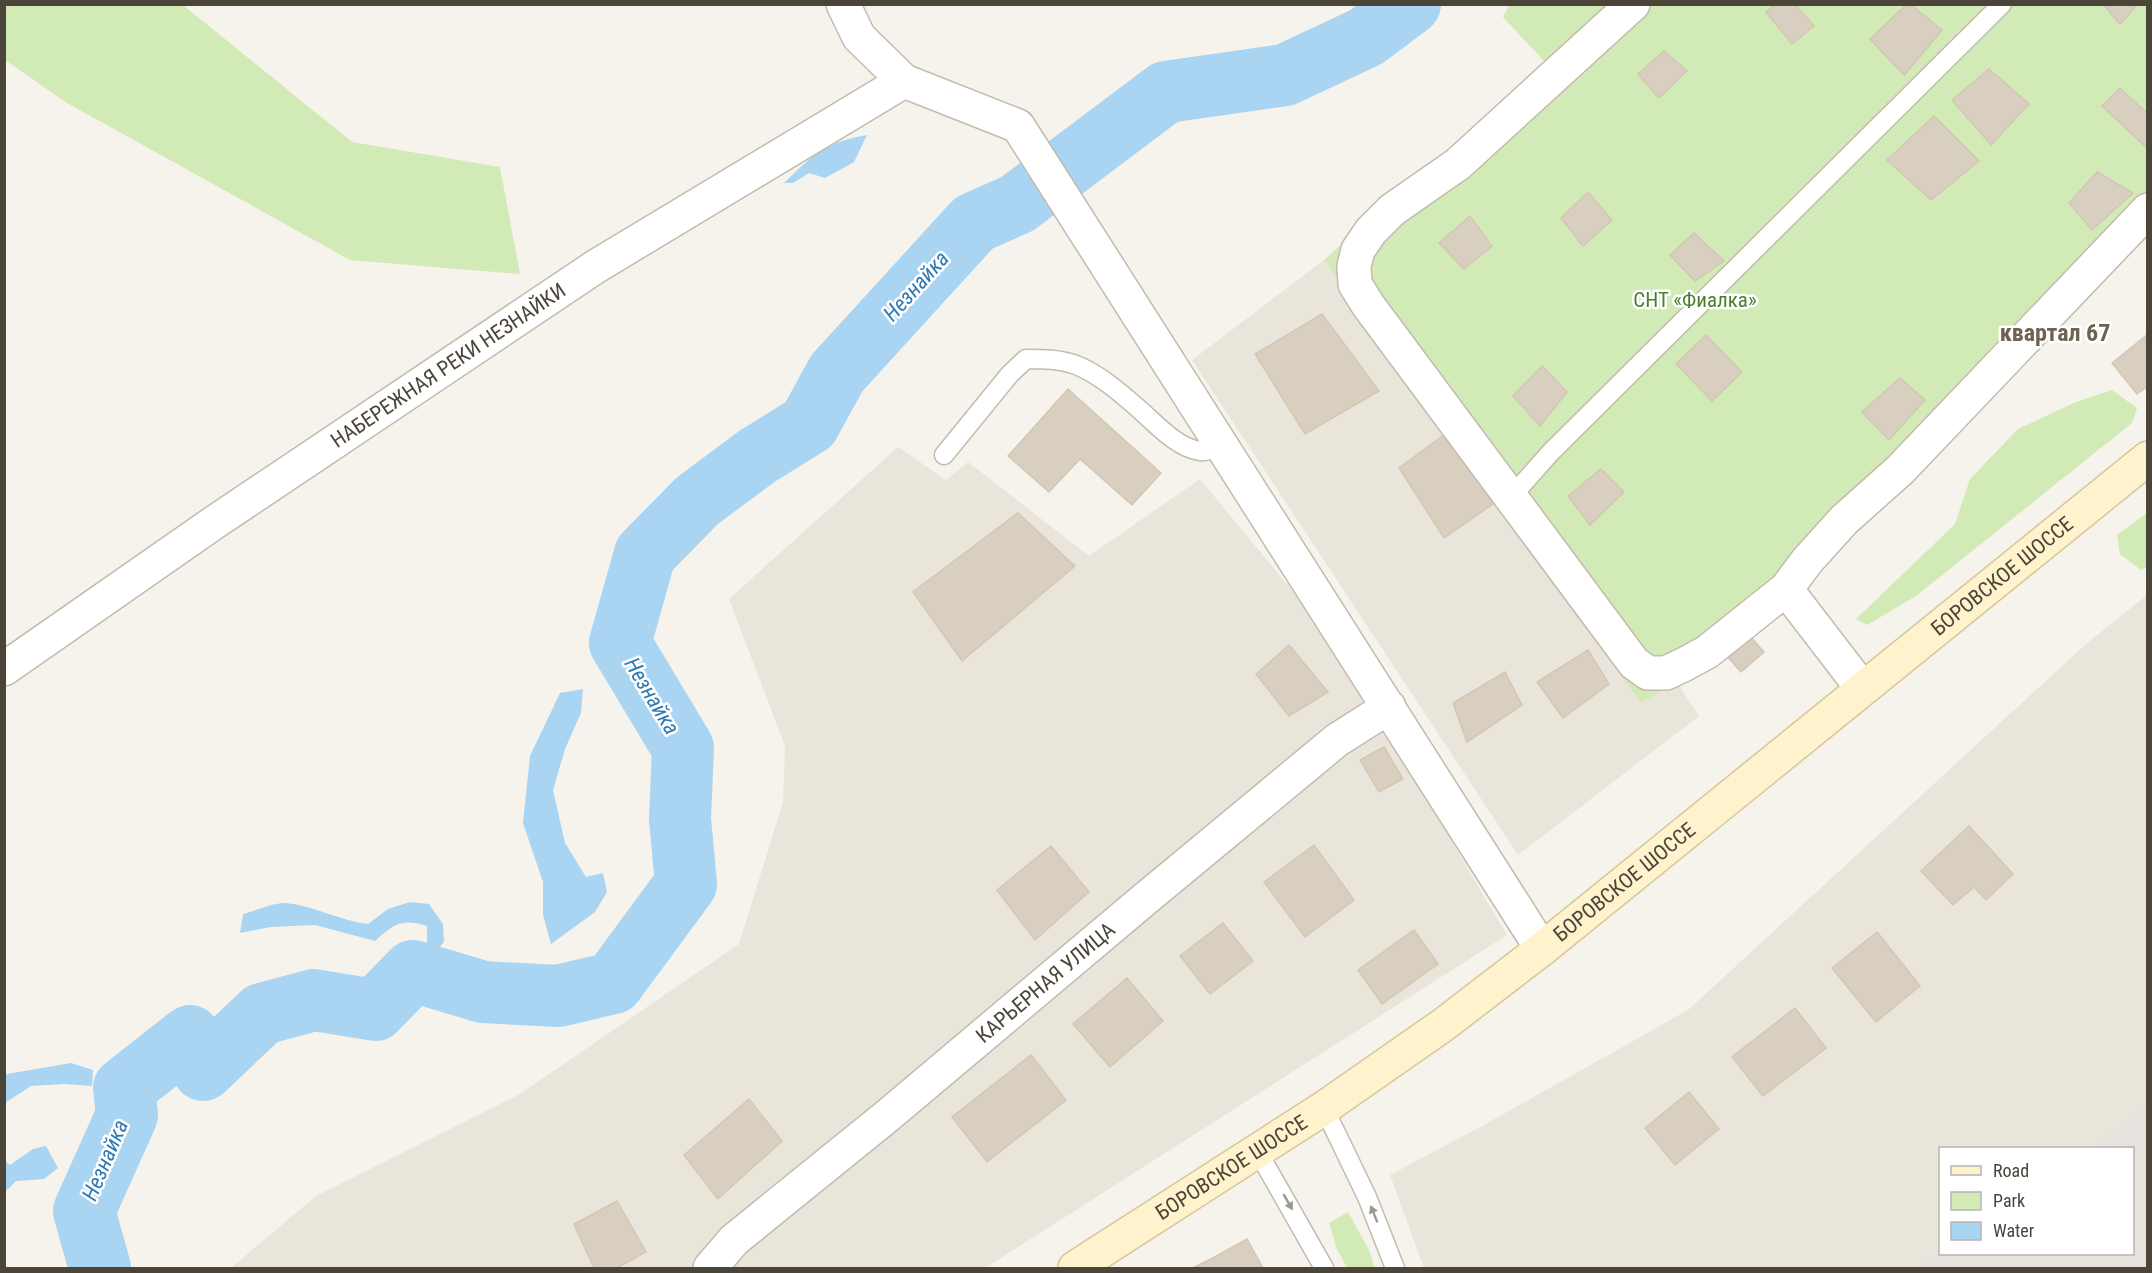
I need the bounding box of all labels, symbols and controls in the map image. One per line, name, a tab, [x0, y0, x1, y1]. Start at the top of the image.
water label: Незнайка	[878, 246, 954, 326]
street label: НАБЕРЕЖНАЯ РЕКИ НЕЗНАЙКИ	[326, 278, 570, 453]
park label: СНТ «Фиалка»	[1633, 288, 1757, 312]
district label: квартал 67	[2000, 319, 2110, 347]
street label: БОРОВСКОЕ ШОССЕ	[1926, 512, 2078, 641]
water label: Незнайка	[619, 653, 685, 739]
street label: БОРОВСКОЕ ШОССЕ	[1549, 818, 1700, 947]
street label: КАРЬЕРНАЯ УЛИЦА	[971, 918, 1120, 1048]
street label: БОРОВСКОЕ ШОССЕ	[1151, 1110, 1312, 1225]
water label: Незнайка	[77, 1116, 133, 1204]
legend	[1939, 1147, 2134, 1255]
text: Road	[1993, 1160, 2029, 1181]
text: Park	[1993, 1190, 2025, 1211]
one-way arrow	[1282, 1194, 1292, 1211]
one-way arrow	[1369, 1205, 1378, 1223]
text: Water	[1993, 1220, 2035, 1241]

